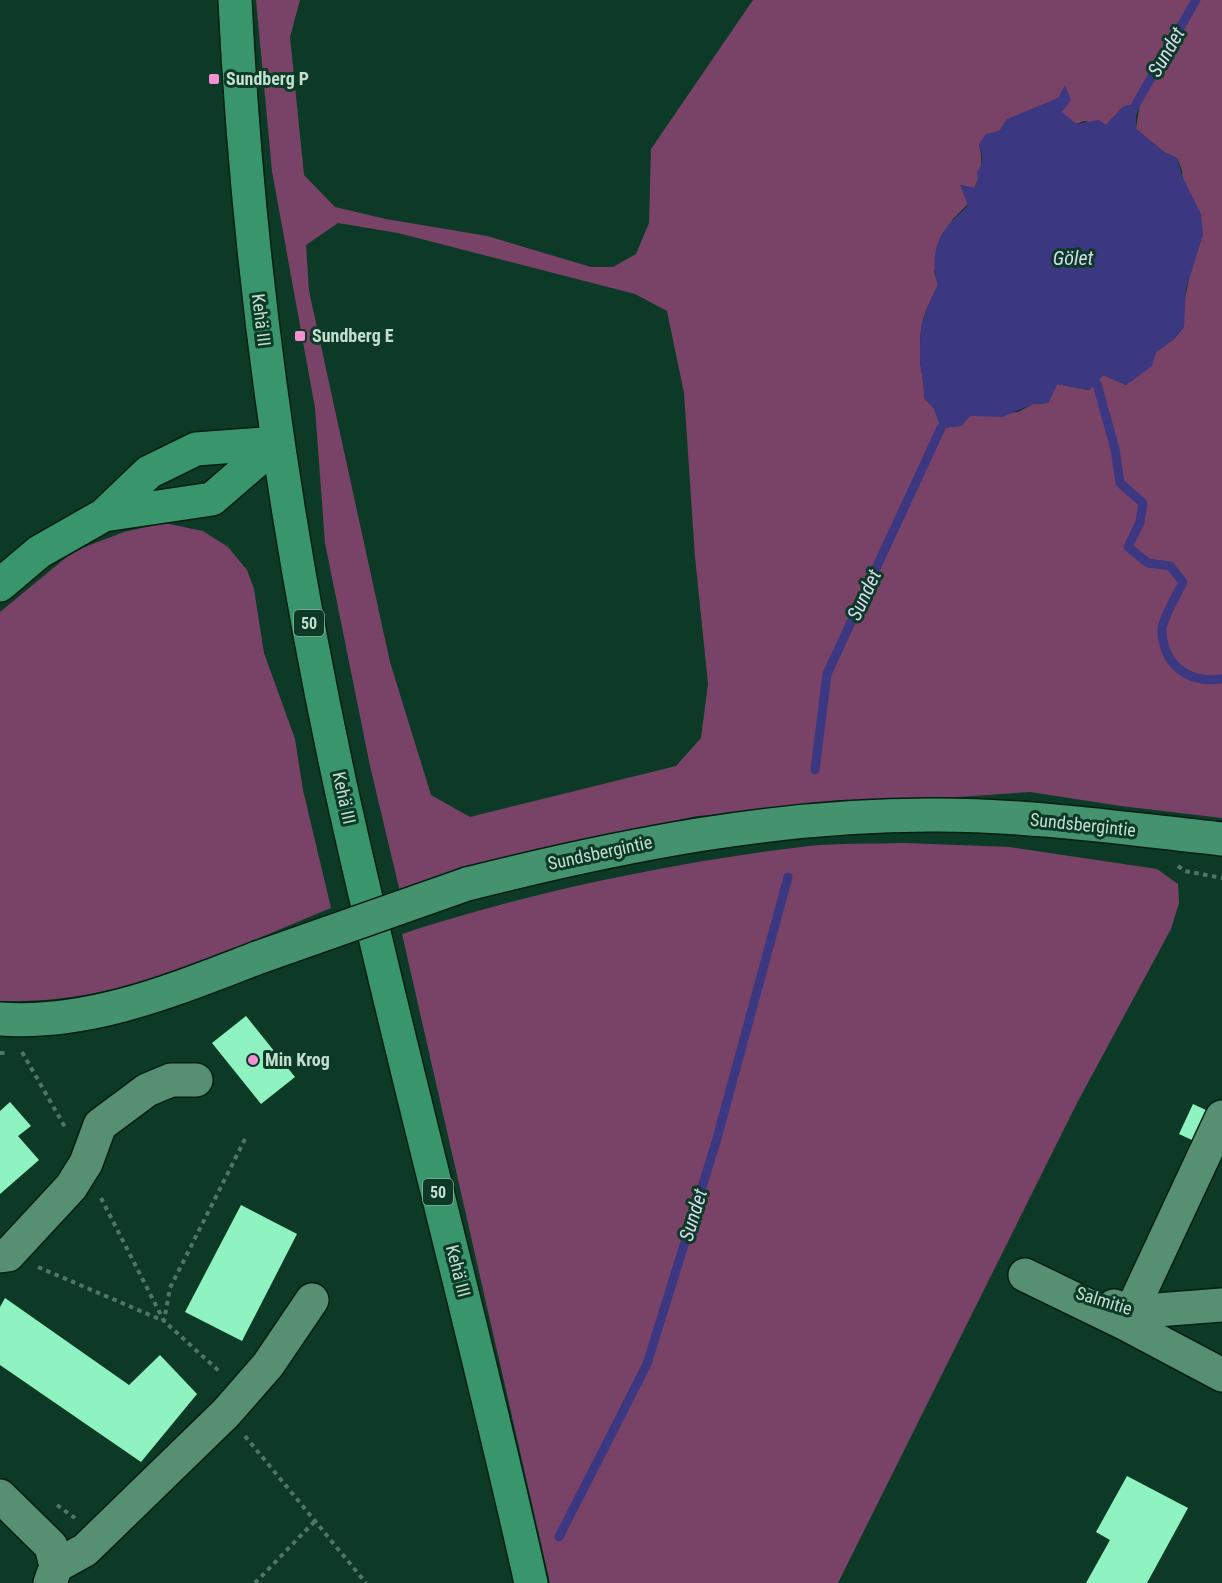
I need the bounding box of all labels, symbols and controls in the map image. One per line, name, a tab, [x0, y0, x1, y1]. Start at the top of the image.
water label: Sundet	[1142, 23, 1190, 81]
place label: Sundberg P	[226, 68, 309, 89]
marker: Sundberg P	[207, 72, 221, 86]
water label: Gölet	[1053, 246, 1093, 270]
street label: Kehä III	[248, 292, 275, 348]
place label: Sundberg E	[312, 325, 394, 346]
marker: Sundberg E	[293, 329, 307, 343]
water label: Sundet	[842, 566, 886, 624]
road number: 50	[294, 610, 324, 636]
street label: Kehä III	[329, 770, 360, 826]
street label: Sundsbergintie	[1029, 809, 1137, 840]
street label: Sundsbergintie	[546, 831, 654, 874]
place label: Min Krog	[265, 1049, 330, 1070]
marker: Min Krog	[246, 1053, 260, 1067]
road number: 50	[423, 1179, 453, 1205]
water label: Sundet	[674, 1186, 712, 1244]
street label: Kehä III	[442, 1243, 475, 1299]
street label: Salmitie	[1074, 1282, 1135, 1319]

